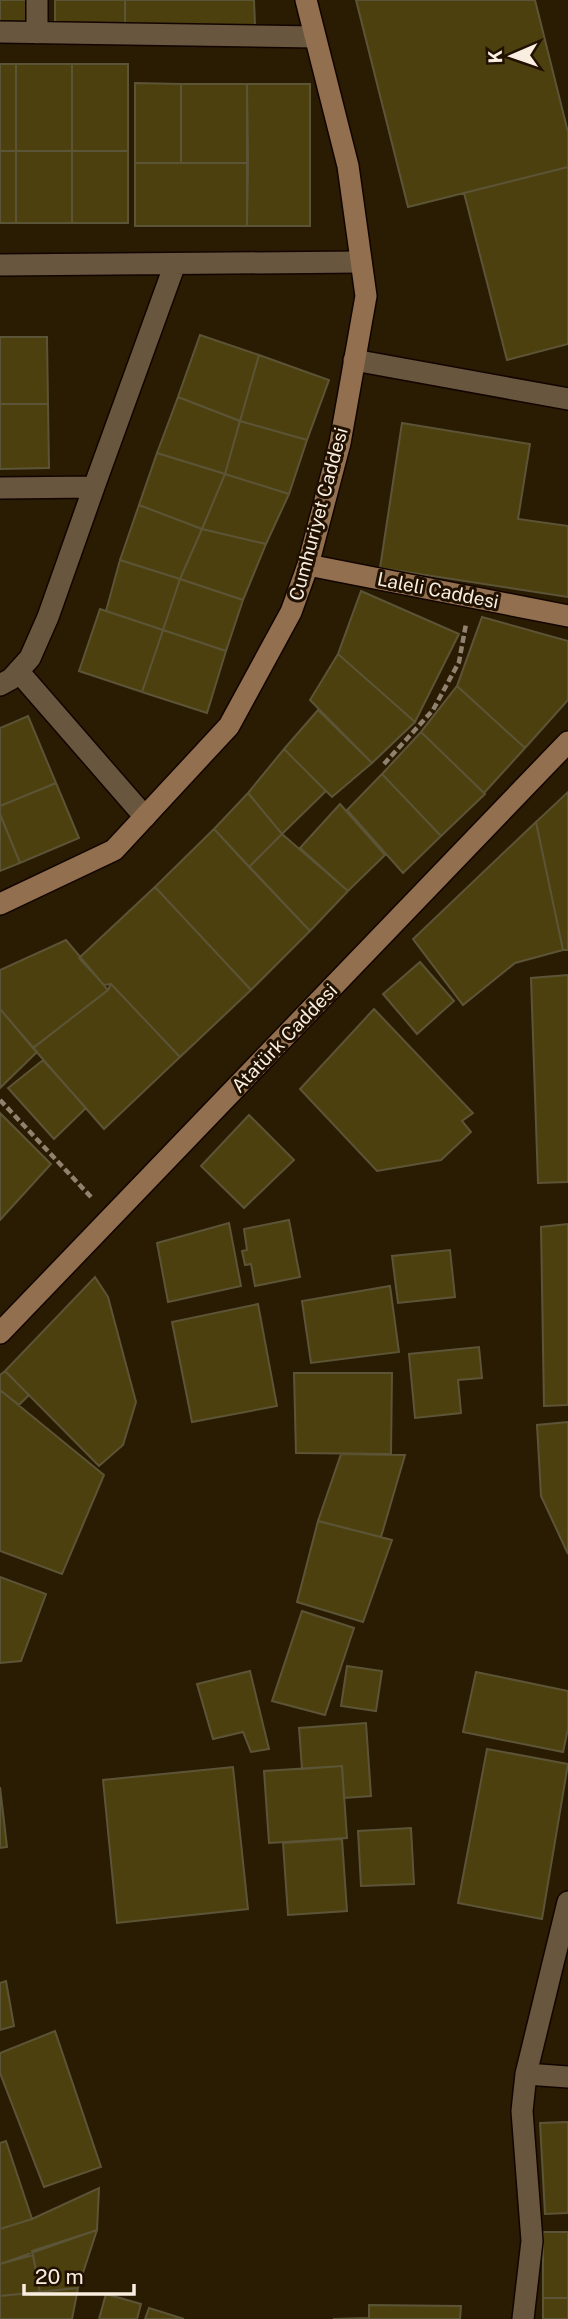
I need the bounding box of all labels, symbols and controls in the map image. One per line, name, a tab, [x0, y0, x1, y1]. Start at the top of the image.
north arrow	[477, 21, 547, 91]
text: K	[484, 49, 506, 64]
street label: Cumhuriyet Caddesi	[284, 425, 352, 603]
street label: Laleli Caddesi	[375, 567, 501, 613]
street label: Atatürk Caddesi	[227, 979, 341, 1097]
scale bar	[24, 2252, 135, 2296]
text: 20 m	[35, 2264, 84, 2289]

